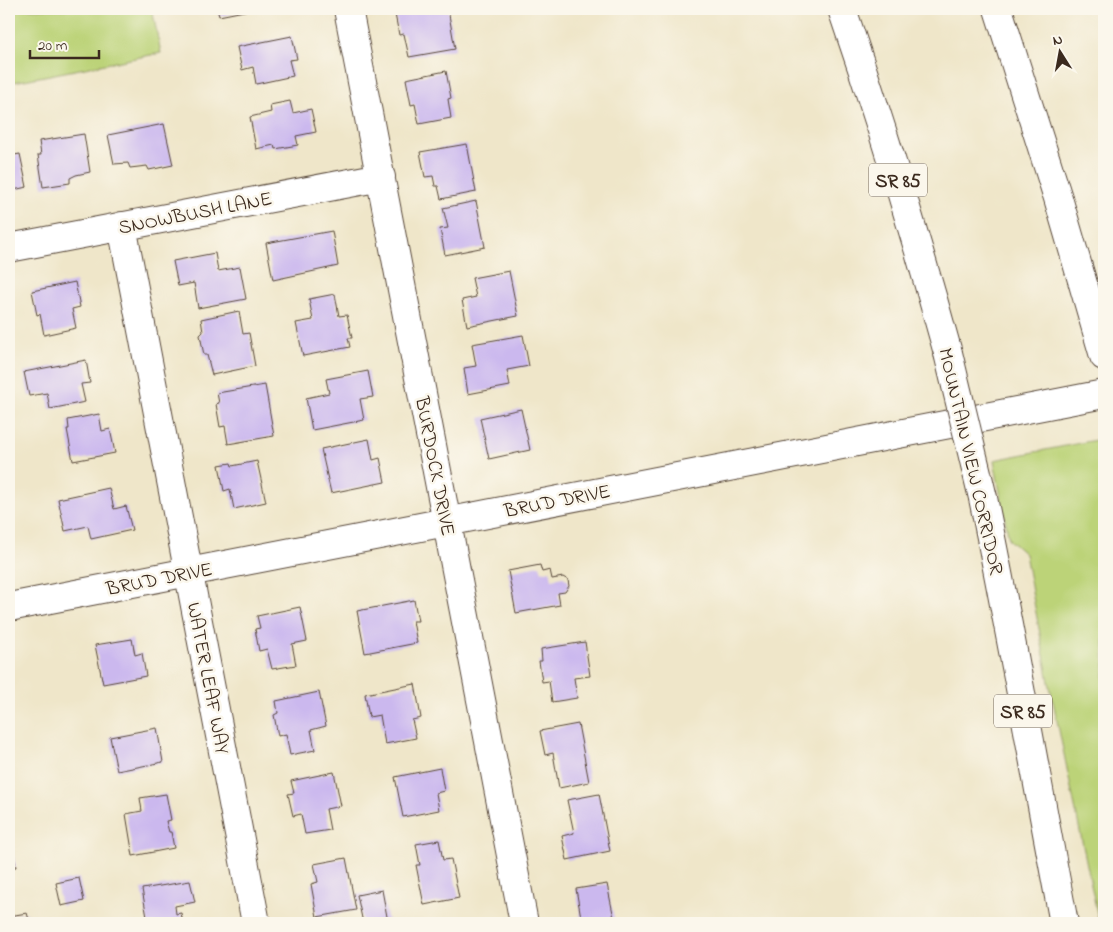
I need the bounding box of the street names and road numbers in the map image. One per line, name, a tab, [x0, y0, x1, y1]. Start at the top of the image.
road number: SR 85	[869, 164, 927, 196]
street label: SNOWBUSH LANE	[116, 185, 275, 244]
street label: MOUNTAIN VIEW CORRIDOR	[929, 345, 1010, 579]
street label: BURDOCK DRIVE	[406, 393, 461, 539]
street label: BRUD DRIVE	[501, 478, 613, 527]
street label: BRUD DRIVE	[103, 556, 215, 605]
street label: WATER LEAF WAY	[178, 600, 235, 757]
road number: SR 85	[994, 694, 1052, 728]

